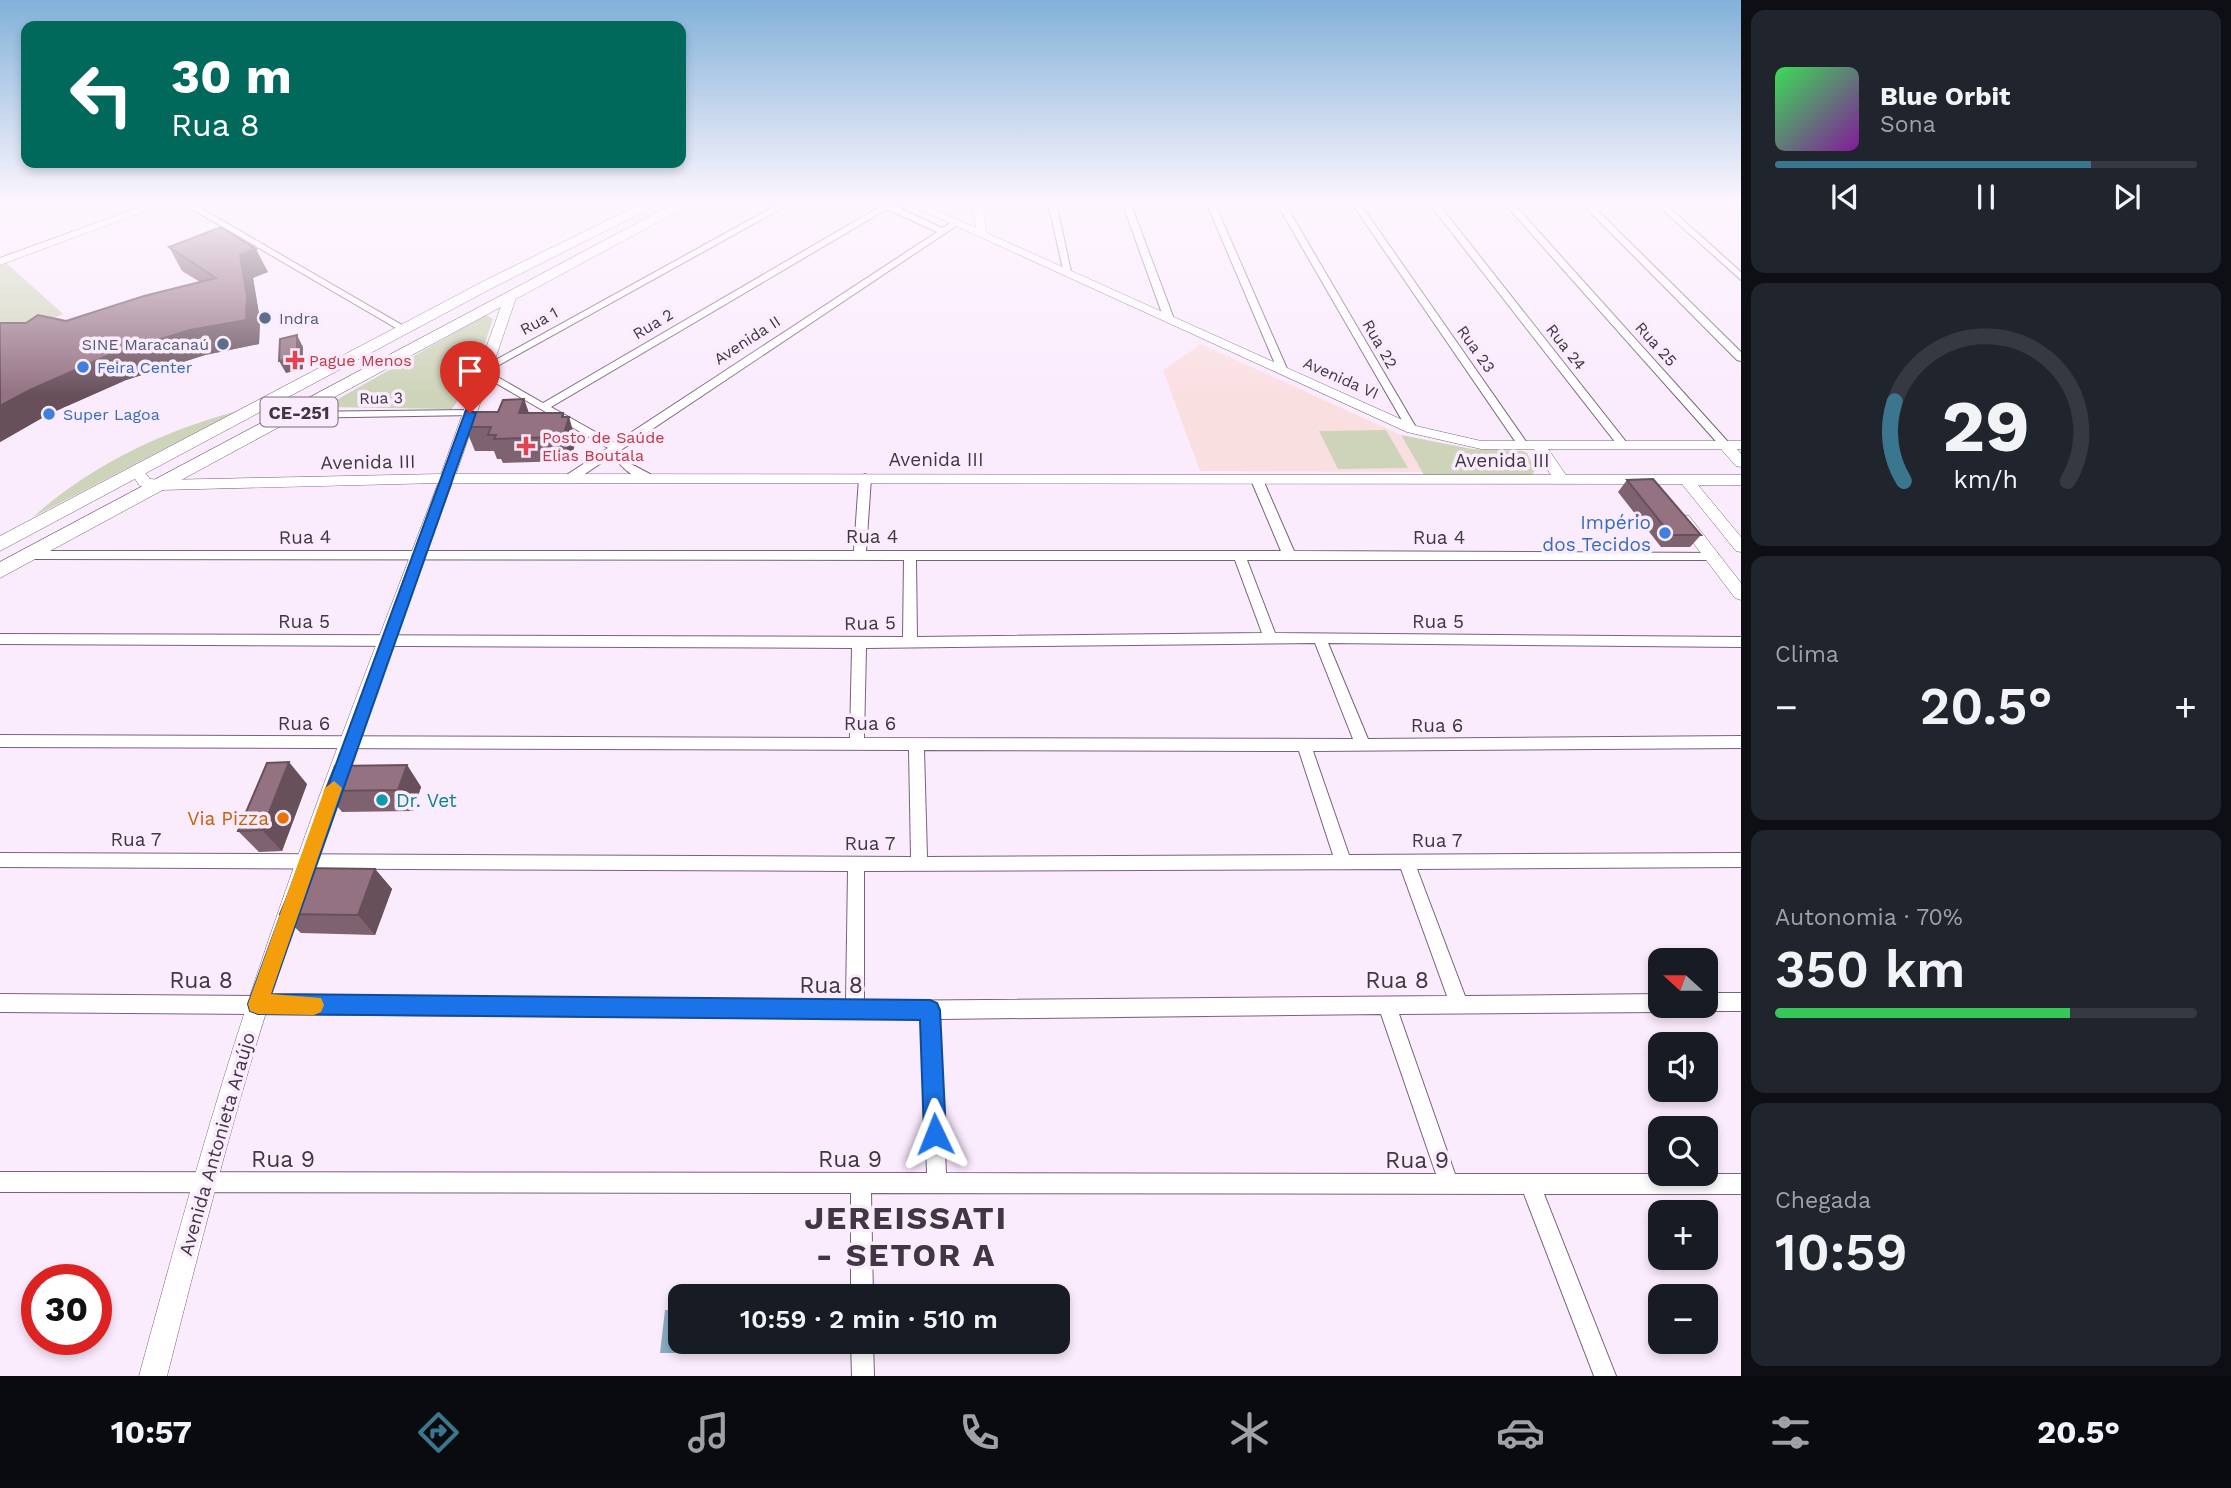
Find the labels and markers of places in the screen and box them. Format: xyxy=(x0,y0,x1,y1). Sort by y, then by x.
place label: Indra xyxy=(279,309,319,328)
marker: Indra xyxy=(257,310,273,326)
place label: SINE Maracanaú xyxy=(82,335,209,354)
marker: SINE Maracanaú xyxy=(215,336,231,352)
pin xyxy=(440,341,500,413)
place label: Pague Menos xyxy=(309,351,412,370)
marker: Pague Menos xyxy=(287,352,303,368)
place label: Feira Center xyxy=(97,358,193,377)
marker: Feira Center xyxy=(75,359,91,375)
place label: Super Lagoa xyxy=(63,405,160,424)
marker: Super Lagoa xyxy=(41,406,57,422)
place label: Posto de Saúde Elias Boutala xyxy=(542,428,664,465)
marker: Posto de Saúde Elias Boutala xyxy=(516,436,536,456)
place label: Império dos Tecidos xyxy=(1542,511,1651,556)
marker: Império dos Tecidos xyxy=(1657,525,1673,541)
place label: Dr. Vet xyxy=(396,789,457,812)
marker: Dr. Vet xyxy=(374,792,390,808)
place label: Via Pizza xyxy=(187,807,269,830)
marker: Via Pizza xyxy=(275,810,291,826)

